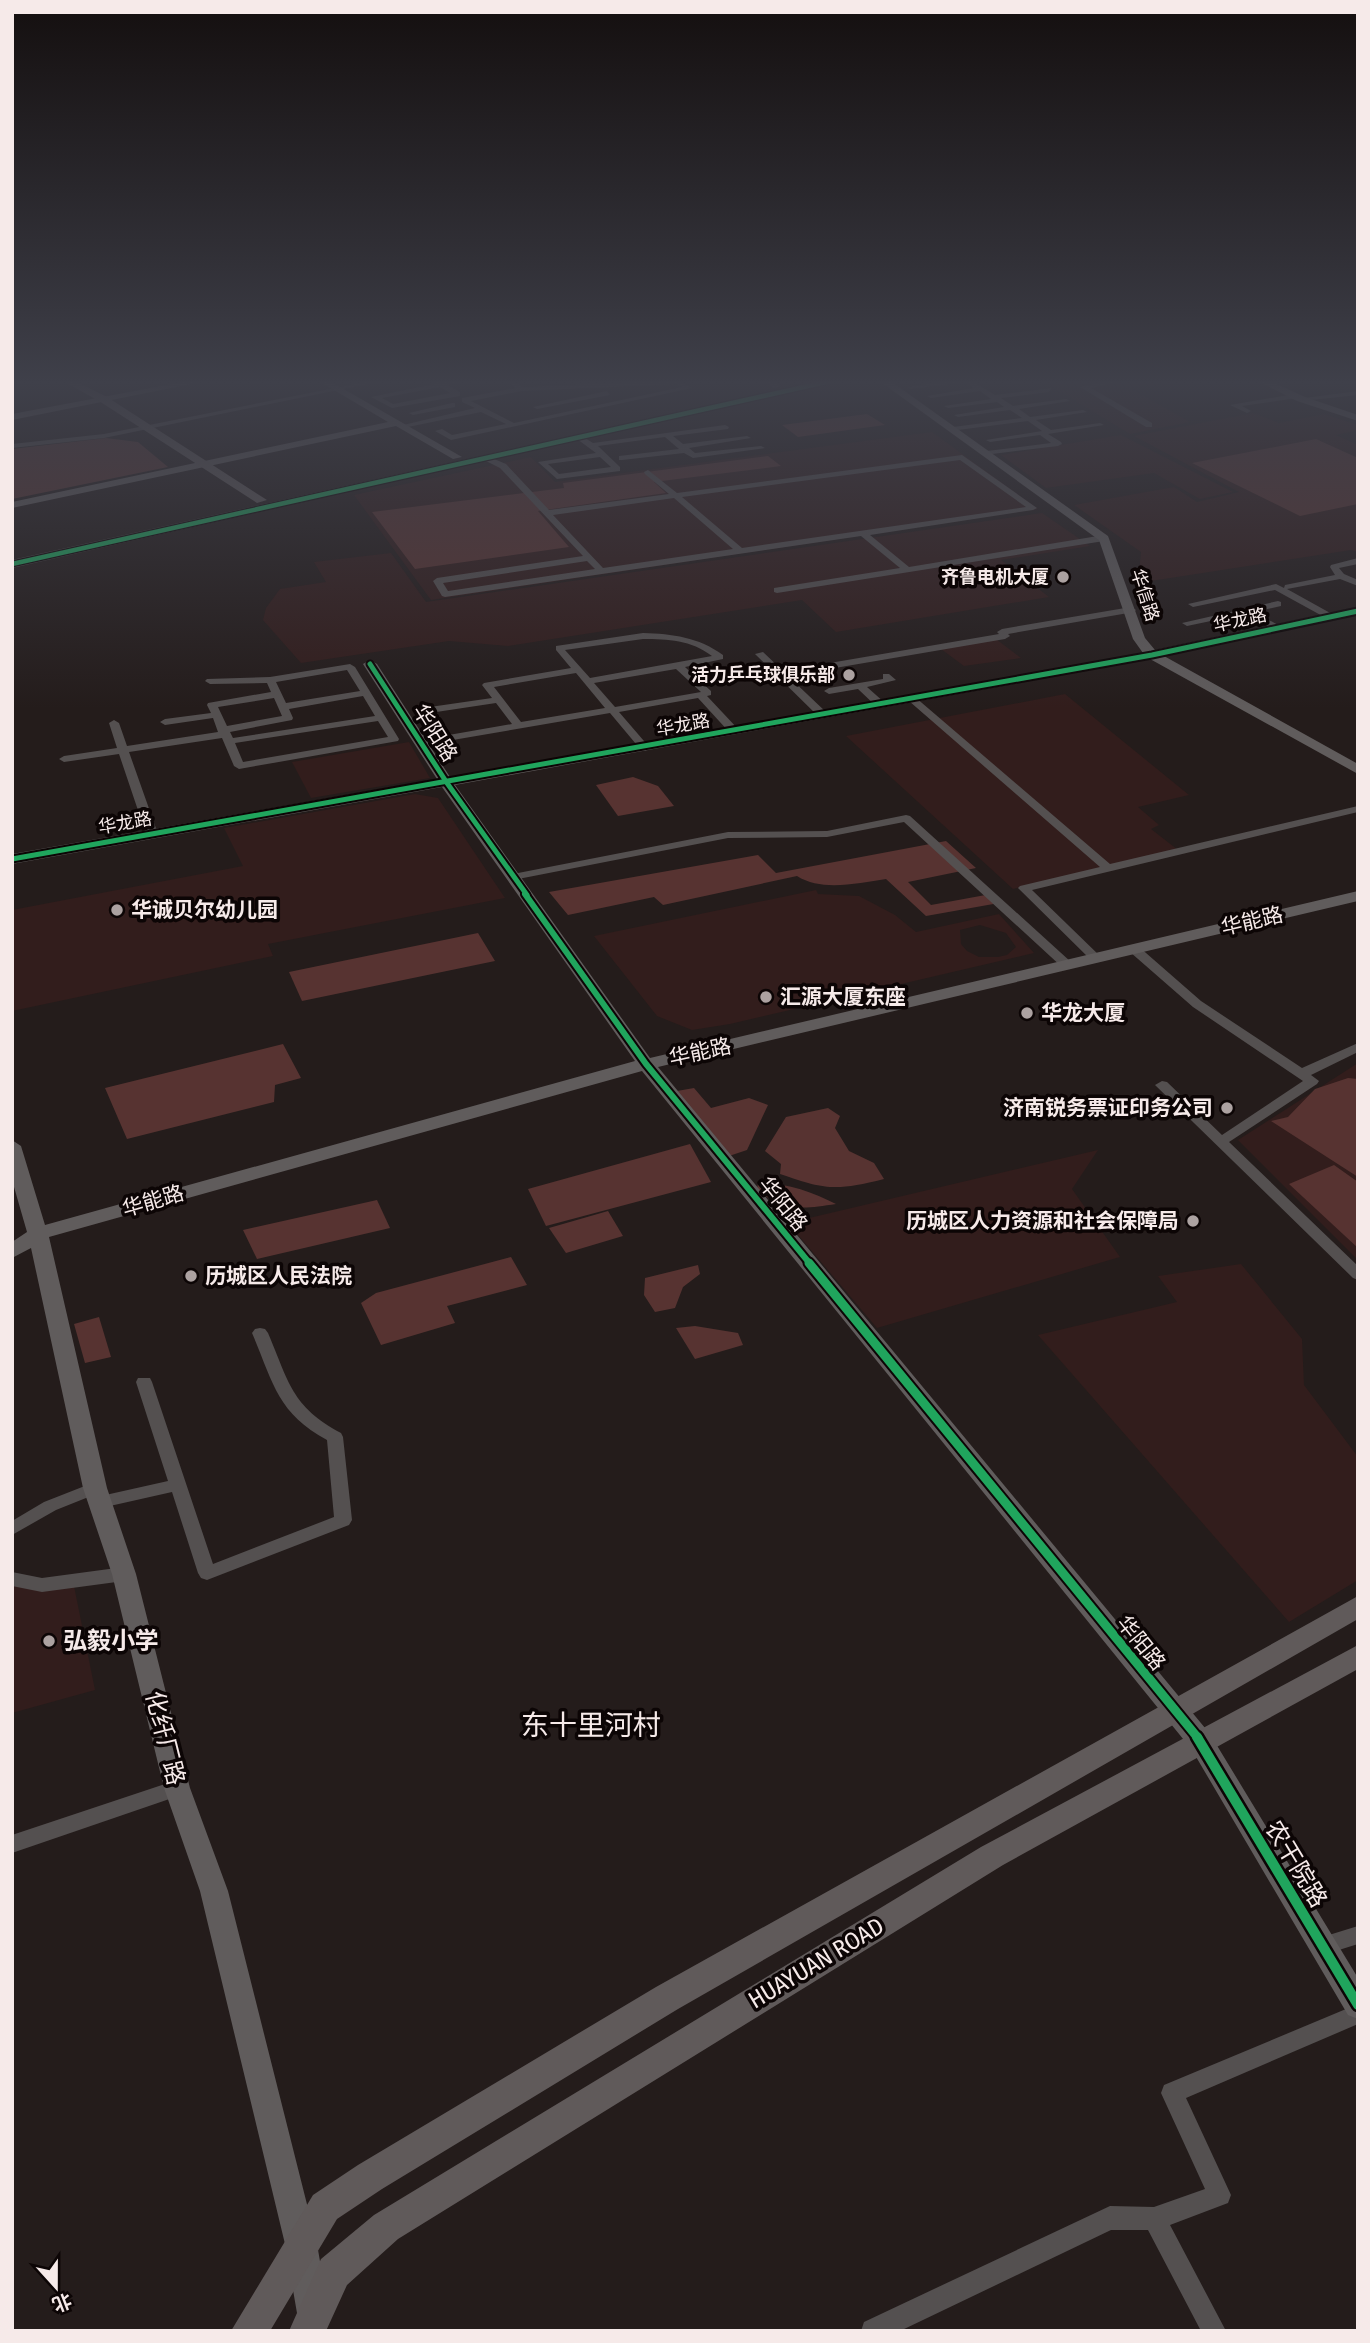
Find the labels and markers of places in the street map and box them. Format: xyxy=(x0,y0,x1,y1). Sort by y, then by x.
place label: 齐鲁电机大厦 xyxy=(941,566,1049,588)
marker: 齐鲁电机大厦 xyxy=(1055,569,1071,585)
place label: 活力乒乓球俱乐部 xyxy=(691,664,835,686)
marker: 活力乒乓球俱乐部 xyxy=(841,667,857,683)
place label: 华诚贝尔幼儿园 xyxy=(131,897,278,923)
marker: 华诚贝尔幼儿园 xyxy=(109,902,125,918)
place label: 汇源大厦东座 xyxy=(780,984,906,1010)
marker: 汇源大厦东座 xyxy=(758,989,774,1005)
place label: 华龙大厦 xyxy=(1041,1000,1125,1026)
marker: 华龙大厦 xyxy=(1019,1005,1035,1021)
place label: 济南锐务票证印务公司 xyxy=(1003,1095,1213,1121)
marker: 济南锐务票证印务公司 xyxy=(1219,1100,1235,1116)
place label: 历城区人力资源和社会保障局 xyxy=(906,1208,1179,1234)
marker: 历城区人力资源和社会保障局 xyxy=(1185,1213,1201,1229)
place label: 历城区人民法院 xyxy=(205,1263,352,1289)
marker: 历城区人民法院 xyxy=(183,1268,199,1284)
place label: 弘毅小学 xyxy=(63,1627,159,1655)
marker: 弘毅小学 xyxy=(41,1633,57,1649)

